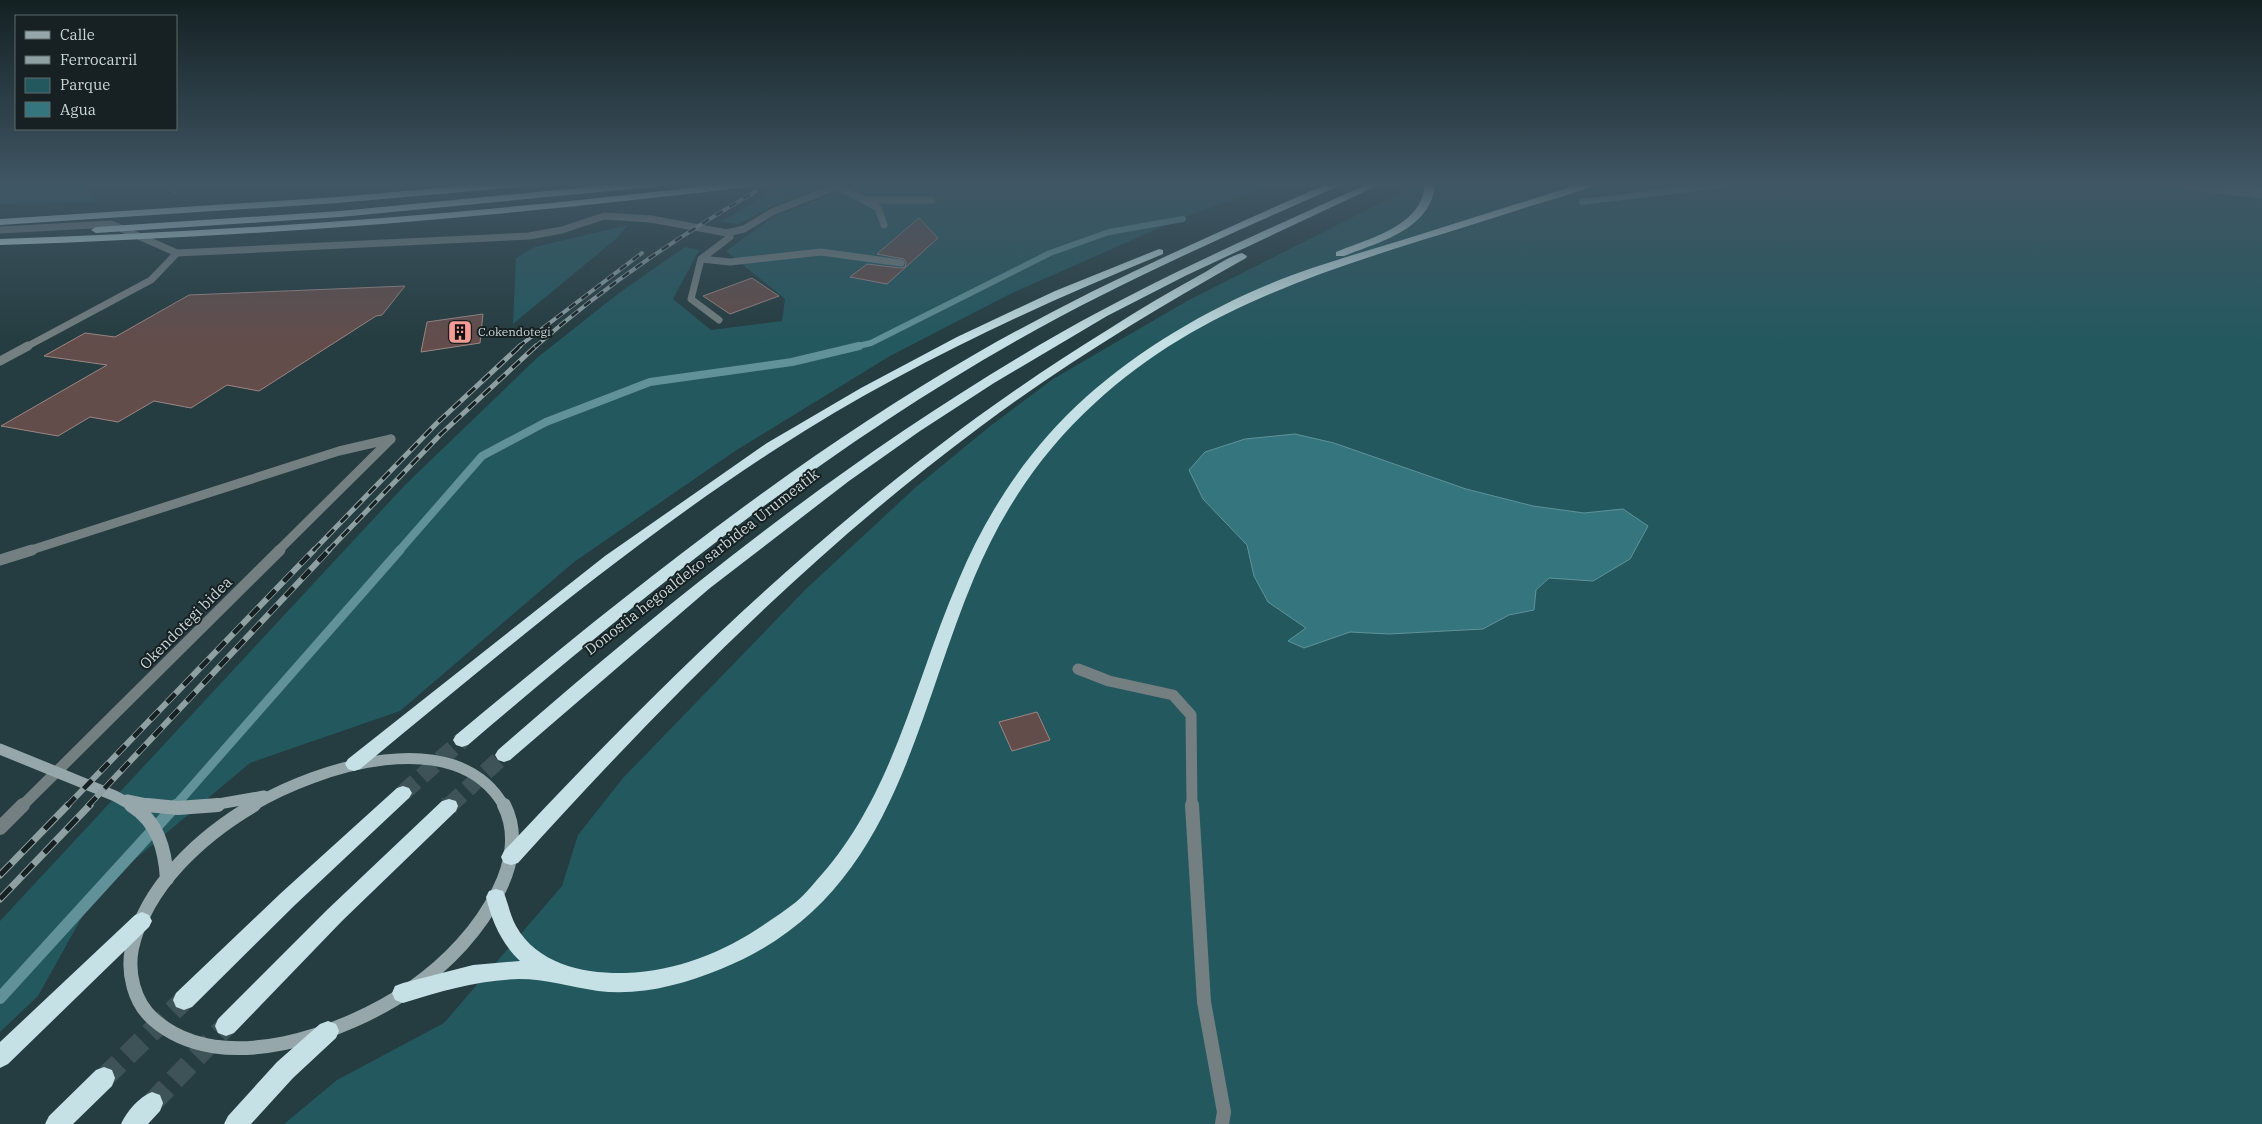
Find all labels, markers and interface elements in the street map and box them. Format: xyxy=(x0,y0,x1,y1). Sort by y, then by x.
legend xyxy=(15,15,178,130)
text: Calle xyxy=(60,25,95,44)
text: Ferrocarril xyxy=(60,50,137,69)
text: Parque xyxy=(60,75,110,94)
text: Agua xyxy=(60,100,96,119)
building icon: C.okendotegi xyxy=(447,319,473,345)
place label: C.okendotegi xyxy=(478,324,551,339)
street label: Donostia hegoaldeko sarbidea Urumeatik xyxy=(581,464,823,659)
street label: Okendotegi bidea xyxy=(135,572,236,673)

